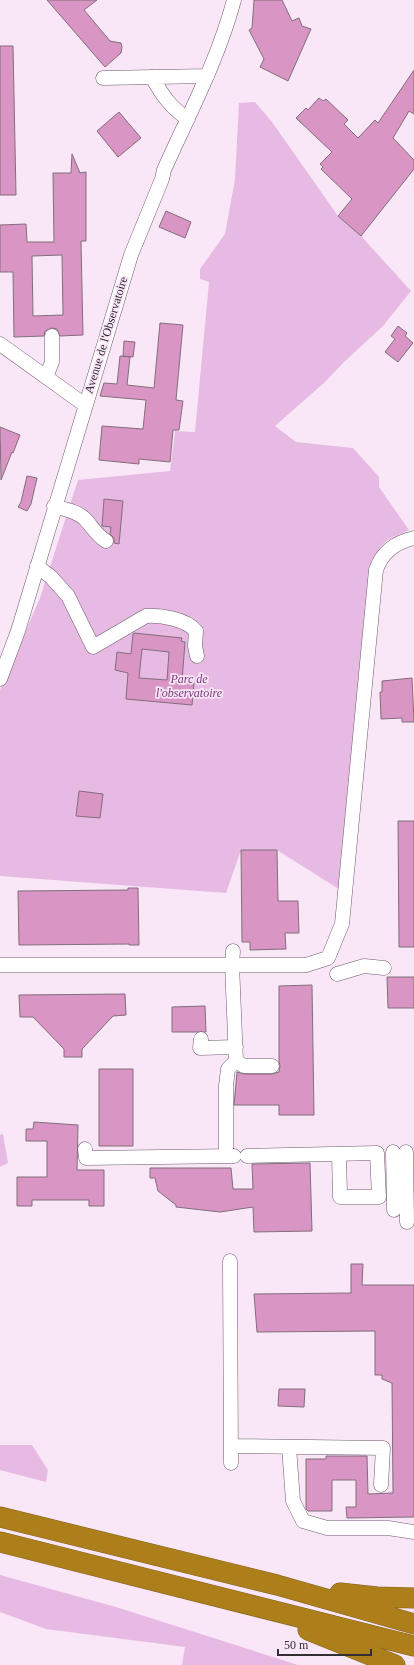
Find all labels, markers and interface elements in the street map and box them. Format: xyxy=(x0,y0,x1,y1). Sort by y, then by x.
street label: Avenue de l'Observatoire xyxy=(82,275,130,395)
park label: Parc de l'observatoire xyxy=(156,672,223,700)
scale bar xyxy=(278,1631,371,1657)
text: 50 m xyxy=(284,1638,309,1652)

